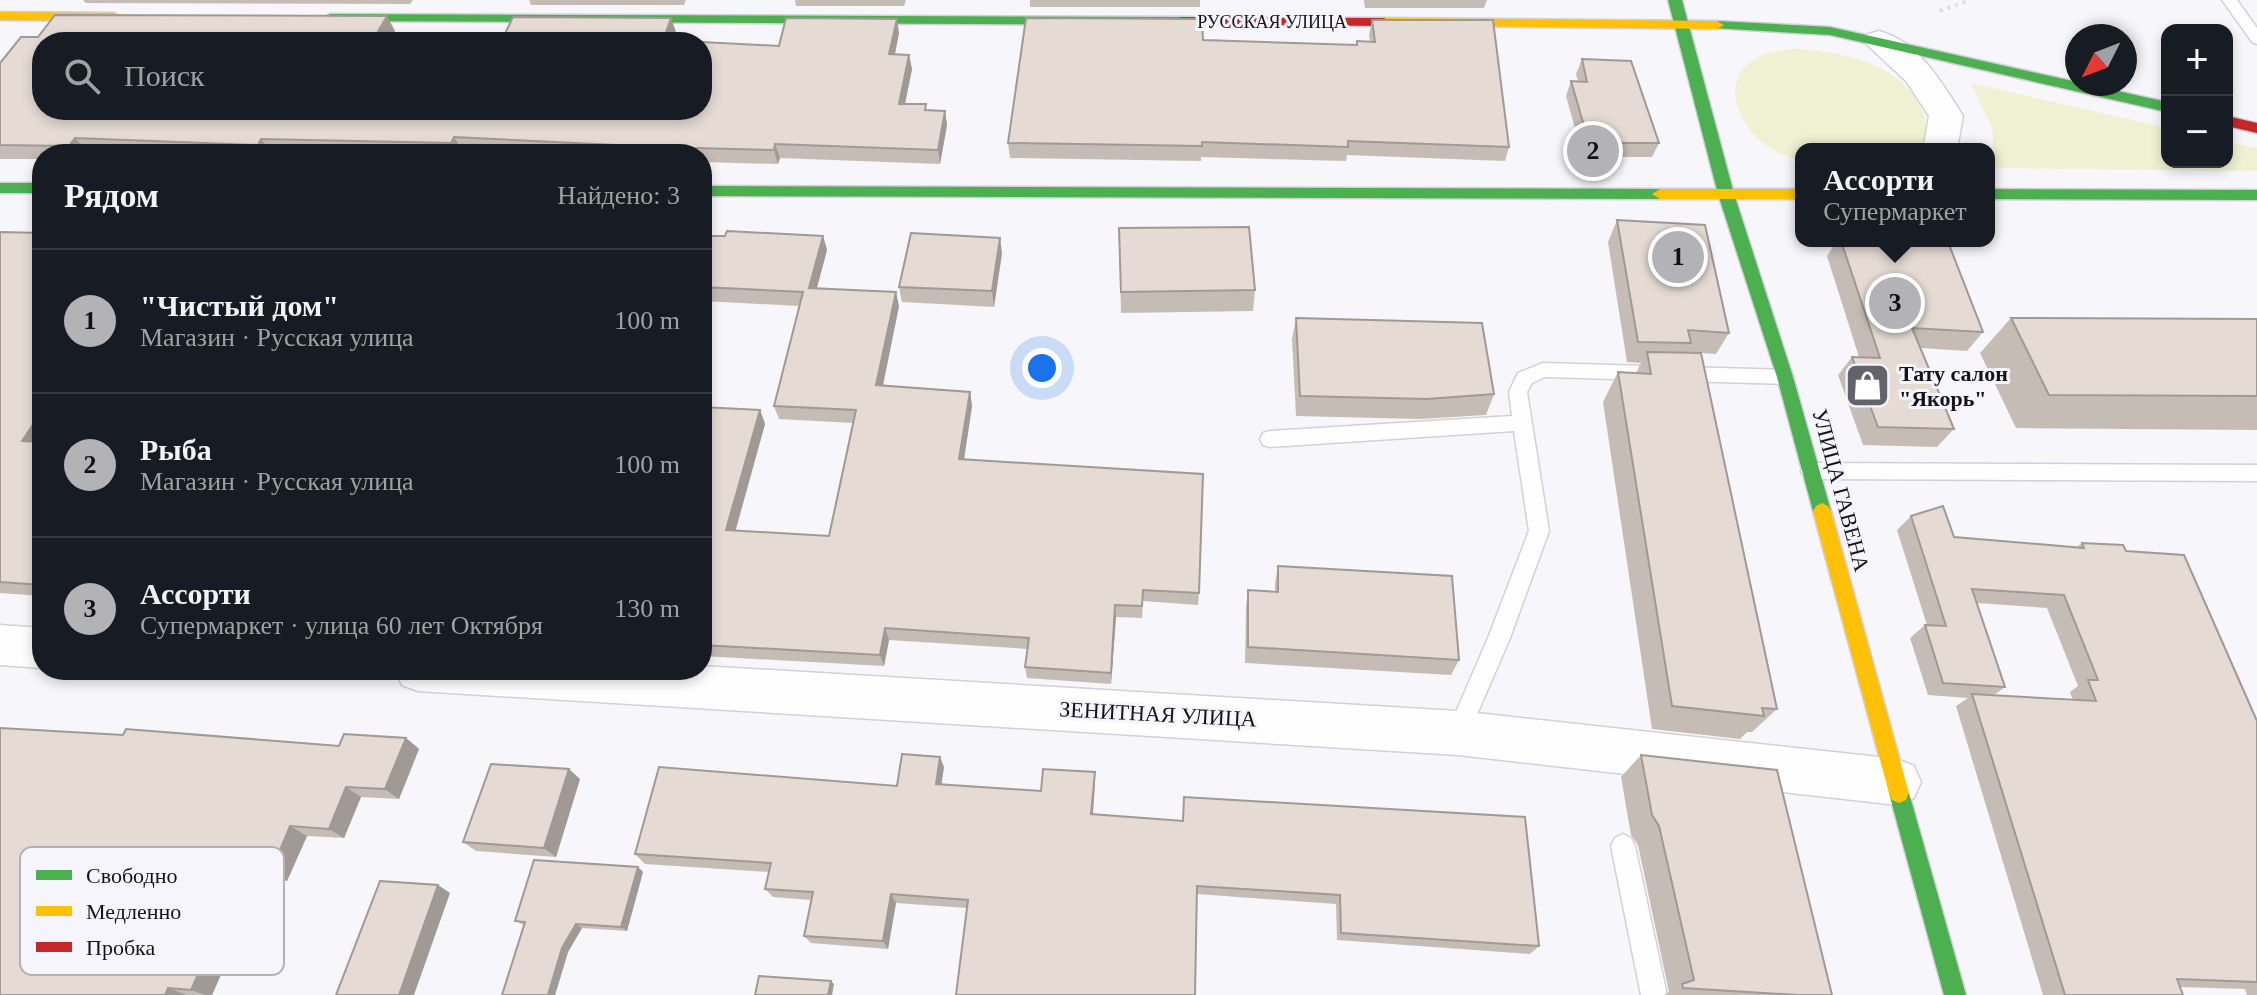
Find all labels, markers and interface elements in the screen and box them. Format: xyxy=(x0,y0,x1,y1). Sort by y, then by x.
street label: РУССКАЯ УЛИЦА xyxy=(1197,12,1347,32)
north arrow xyxy=(2065,24,2137,96)
map controls xyxy=(2161,24,2233,168)
button: + xyxy=(2161,24,2233,96)
search box xyxy=(32,32,712,120)
icon: search xyxy=(60,54,104,98)
text: Поиск xyxy=(124,59,205,92)
button: − xyxy=(2161,96,2233,168)
pin: 2 xyxy=(1567,121,1619,181)
popup xyxy=(1795,143,1995,247)
text: Ассорти xyxy=(1823,163,1934,196)
text: Рядом xyxy=(64,177,159,214)
text: Найдено: 3 xyxy=(557,181,680,210)
text: Супермаркет xyxy=(1823,197,1967,226)
pin: 1 xyxy=(1652,227,1704,287)
pin: 3 xyxy=(1869,273,1921,333)
text: "Чистый дом" xyxy=(140,289,339,322)
text: 1 xyxy=(84,306,97,335)
text: 100 m xyxy=(614,306,680,335)
text: Магазин · Русская улица xyxy=(140,323,414,352)
your location xyxy=(1022,348,1062,388)
place label: Тату салон "Якорь" xyxy=(1899,361,2008,411)
shop icon: Тату салон "Якорь" xyxy=(1844,362,1892,410)
street label: УЛИЦА ГАВЕНА xyxy=(1807,406,1875,574)
text: Рыба xyxy=(140,433,212,466)
text: 2 xyxy=(84,450,97,479)
text: 100 m xyxy=(614,450,680,479)
text: Магазин · Русская улица xyxy=(140,467,414,496)
text: Ассорти xyxy=(140,577,251,610)
text: 3 xyxy=(84,594,97,623)
text: 130 m xyxy=(614,594,680,623)
text: Супермаркет · улица 60 лет Октября xyxy=(140,611,543,640)
street label: ЗЕНИТНАЯ УЛИЦА xyxy=(1059,696,1257,732)
legend xyxy=(20,847,284,975)
text: Свободно xyxy=(86,863,177,888)
text: Медленно xyxy=(86,899,181,924)
text: Пробка xyxy=(86,935,155,960)

